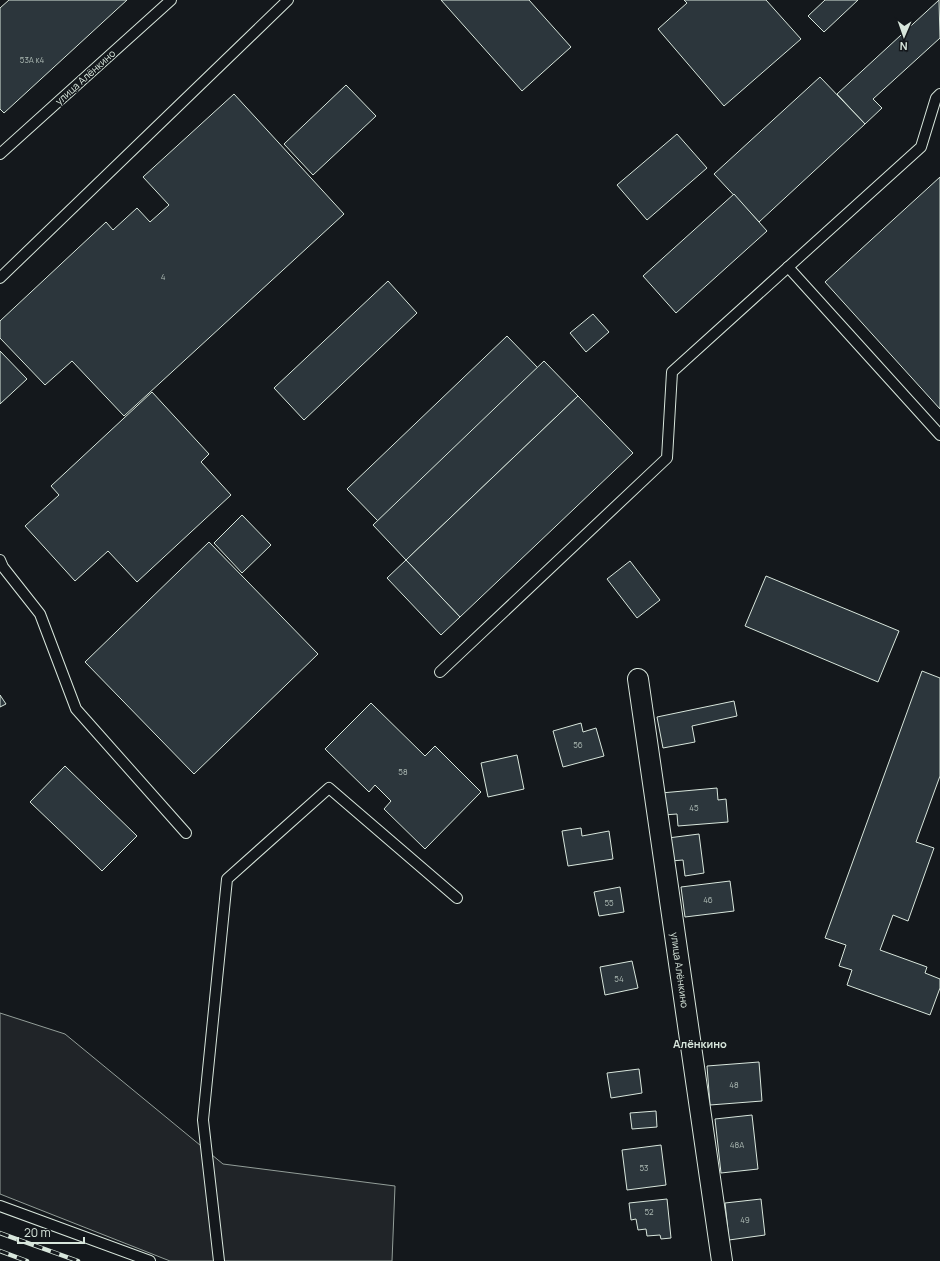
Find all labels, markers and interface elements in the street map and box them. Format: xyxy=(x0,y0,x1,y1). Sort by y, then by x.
north arrow xyxy=(884,16,924,56)
text: N xyxy=(899,39,908,54)
street label: улица Алёнкино xyxy=(52,46,118,108)
house number: 53А к4 xyxy=(20,54,44,65)
house number: 4 xyxy=(161,271,166,282)
house number: 56 xyxy=(573,739,583,750)
house number: 58 xyxy=(398,766,408,777)
house number: 45 xyxy=(689,802,699,813)
house number: 46 xyxy=(703,894,713,905)
house number: 55 xyxy=(604,897,614,908)
street label: улица Алёнкино xyxy=(668,931,692,1009)
house number: 54 xyxy=(614,973,624,984)
district label: Алёнкино xyxy=(673,1036,727,1051)
house number: 48 xyxy=(729,1079,739,1090)
house number: 48А xyxy=(730,1139,744,1150)
house number: 53 xyxy=(639,1162,649,1173)
house number: 52 xyxy=(645,1206,654,1217)
house number: 49 xyxy=(740,1214,750,1225)
scale bar xyxy=(18,1219,84,1245)
text: 20 m xyxy=(24,1224,51,1241)

